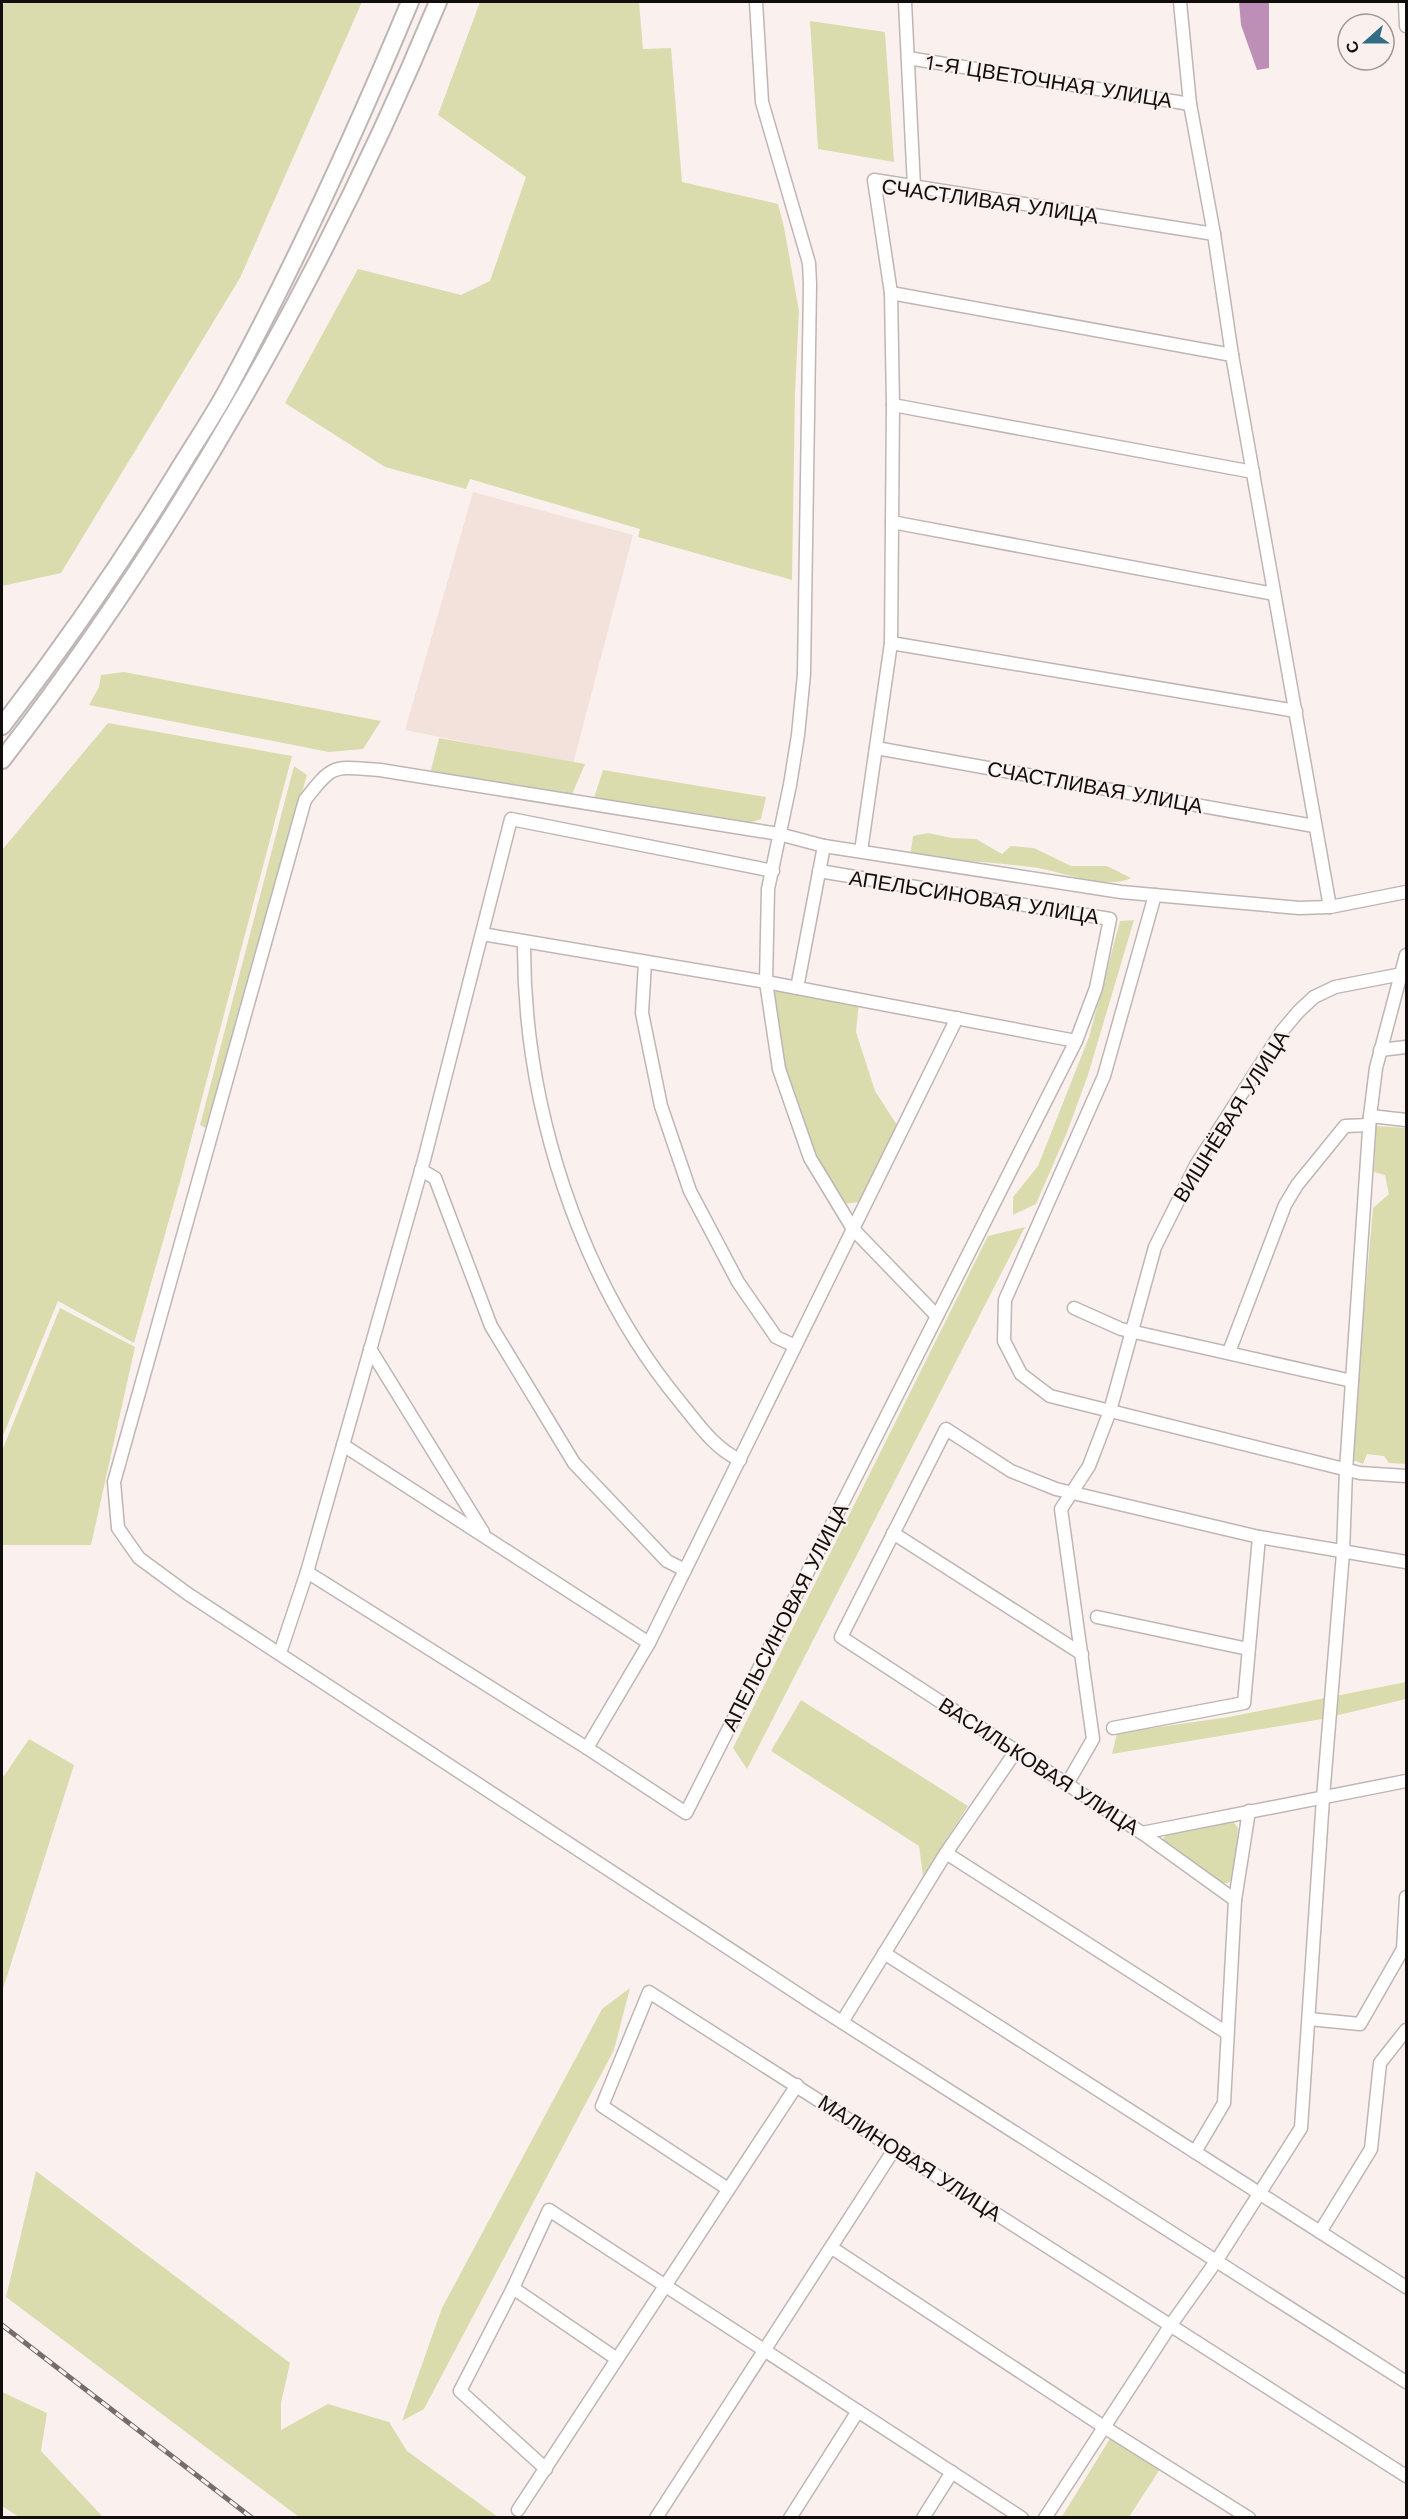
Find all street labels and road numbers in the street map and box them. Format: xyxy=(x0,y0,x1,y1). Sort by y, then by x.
street label: 1-Я ЦВЕТОЧНАЯ УЛИЦА xyxy=(924,49,1174,113)
street label: СЧАСТЛИВАЯ УЛИЦА xyxy=(880,173,1100,229)
street label: СЧАСТЛИВАЯ УЛИЦА xyxy=(985,756,1205,818)
street label: АПЕЛЬСИНОВАЯ УЛИЦА xyxy=(847,865,1101,929)
street label: ВИШНЁВАЯ УЛИЦА xyxy=(1168,1025,1294,1207)
street label: АПЕЛЬСИНОВАЯ УЛИЦА xyxy=(717,1499,853,1735)
street label: ВАСИЛЬКОВАЯ УЛИЦА xyxy=(934,1692,1144,1840)
street label: МАЛИНОВАЯ УЛИЦА xyxy=(814,2089,1006,2227)

